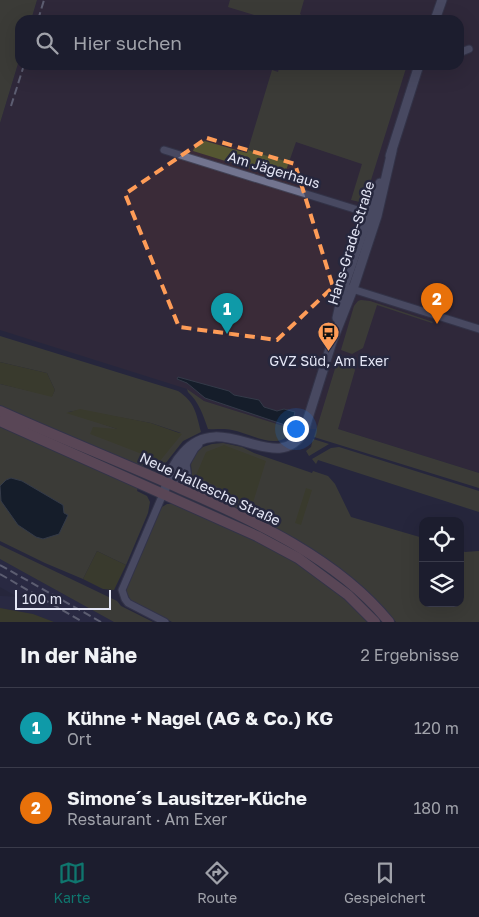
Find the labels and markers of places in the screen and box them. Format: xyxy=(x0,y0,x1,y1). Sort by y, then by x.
pin: 2 xyxy=(421,283,453,324)
pin: 1 xyxy=(211,293,243,334)
bus stop icon: GVZ Süd, Am Exer xyxy=(317,321,341,352)
place label: GVZ Süd, Am Exer xyxy=(269,352,389,369)

